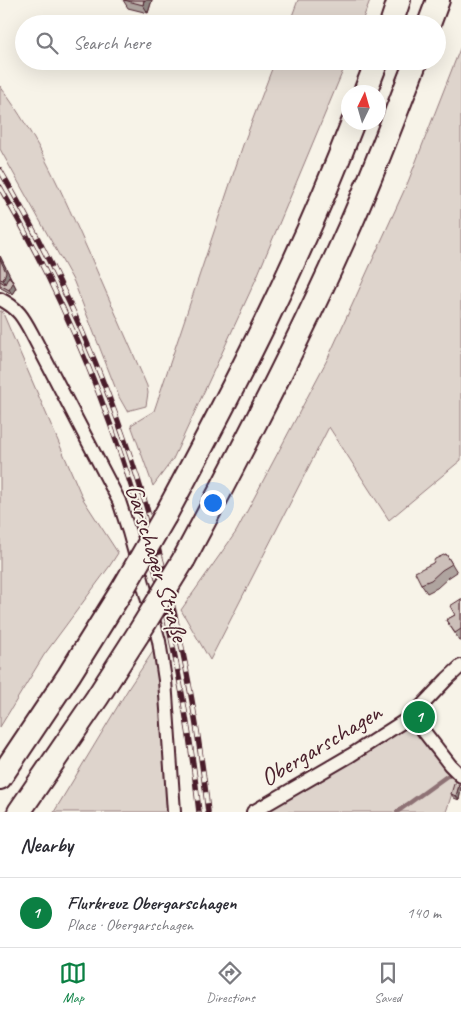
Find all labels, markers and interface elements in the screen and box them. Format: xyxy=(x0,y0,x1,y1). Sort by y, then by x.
search box xyxy=(15,15,446,70)
icon: search xyxy=(33,29,61,57)
text: Search here xyxy=(73,31,150,55)
north arrow xyxy=(341,85,386,130)
street label: Garschager Straße xyxy=(118,481,197,647)
your location xyxy=(200,490,226,516)
street label: Obergarschagen xyxy=(254,695,389,794)
pin: 1 xyxy=(403,698,435,736)
text: Nearby xyxy=(20,832,73,858)
text: Flurkreuz Obergarschagen xyxy=(67,891,236,915)
text: 1 xyxy=(32,903,40,923)
text: 140 m xyxy=(407,903,441,923)
text: Place · Obergarschagen xyxy=(67,915,193,935)
tab: Map xyxy=(59,959,87,1006)
tab: Directions xyxy=(206,959,255,1006)
tab: Saved xyxy=(374,959,402,1006)

